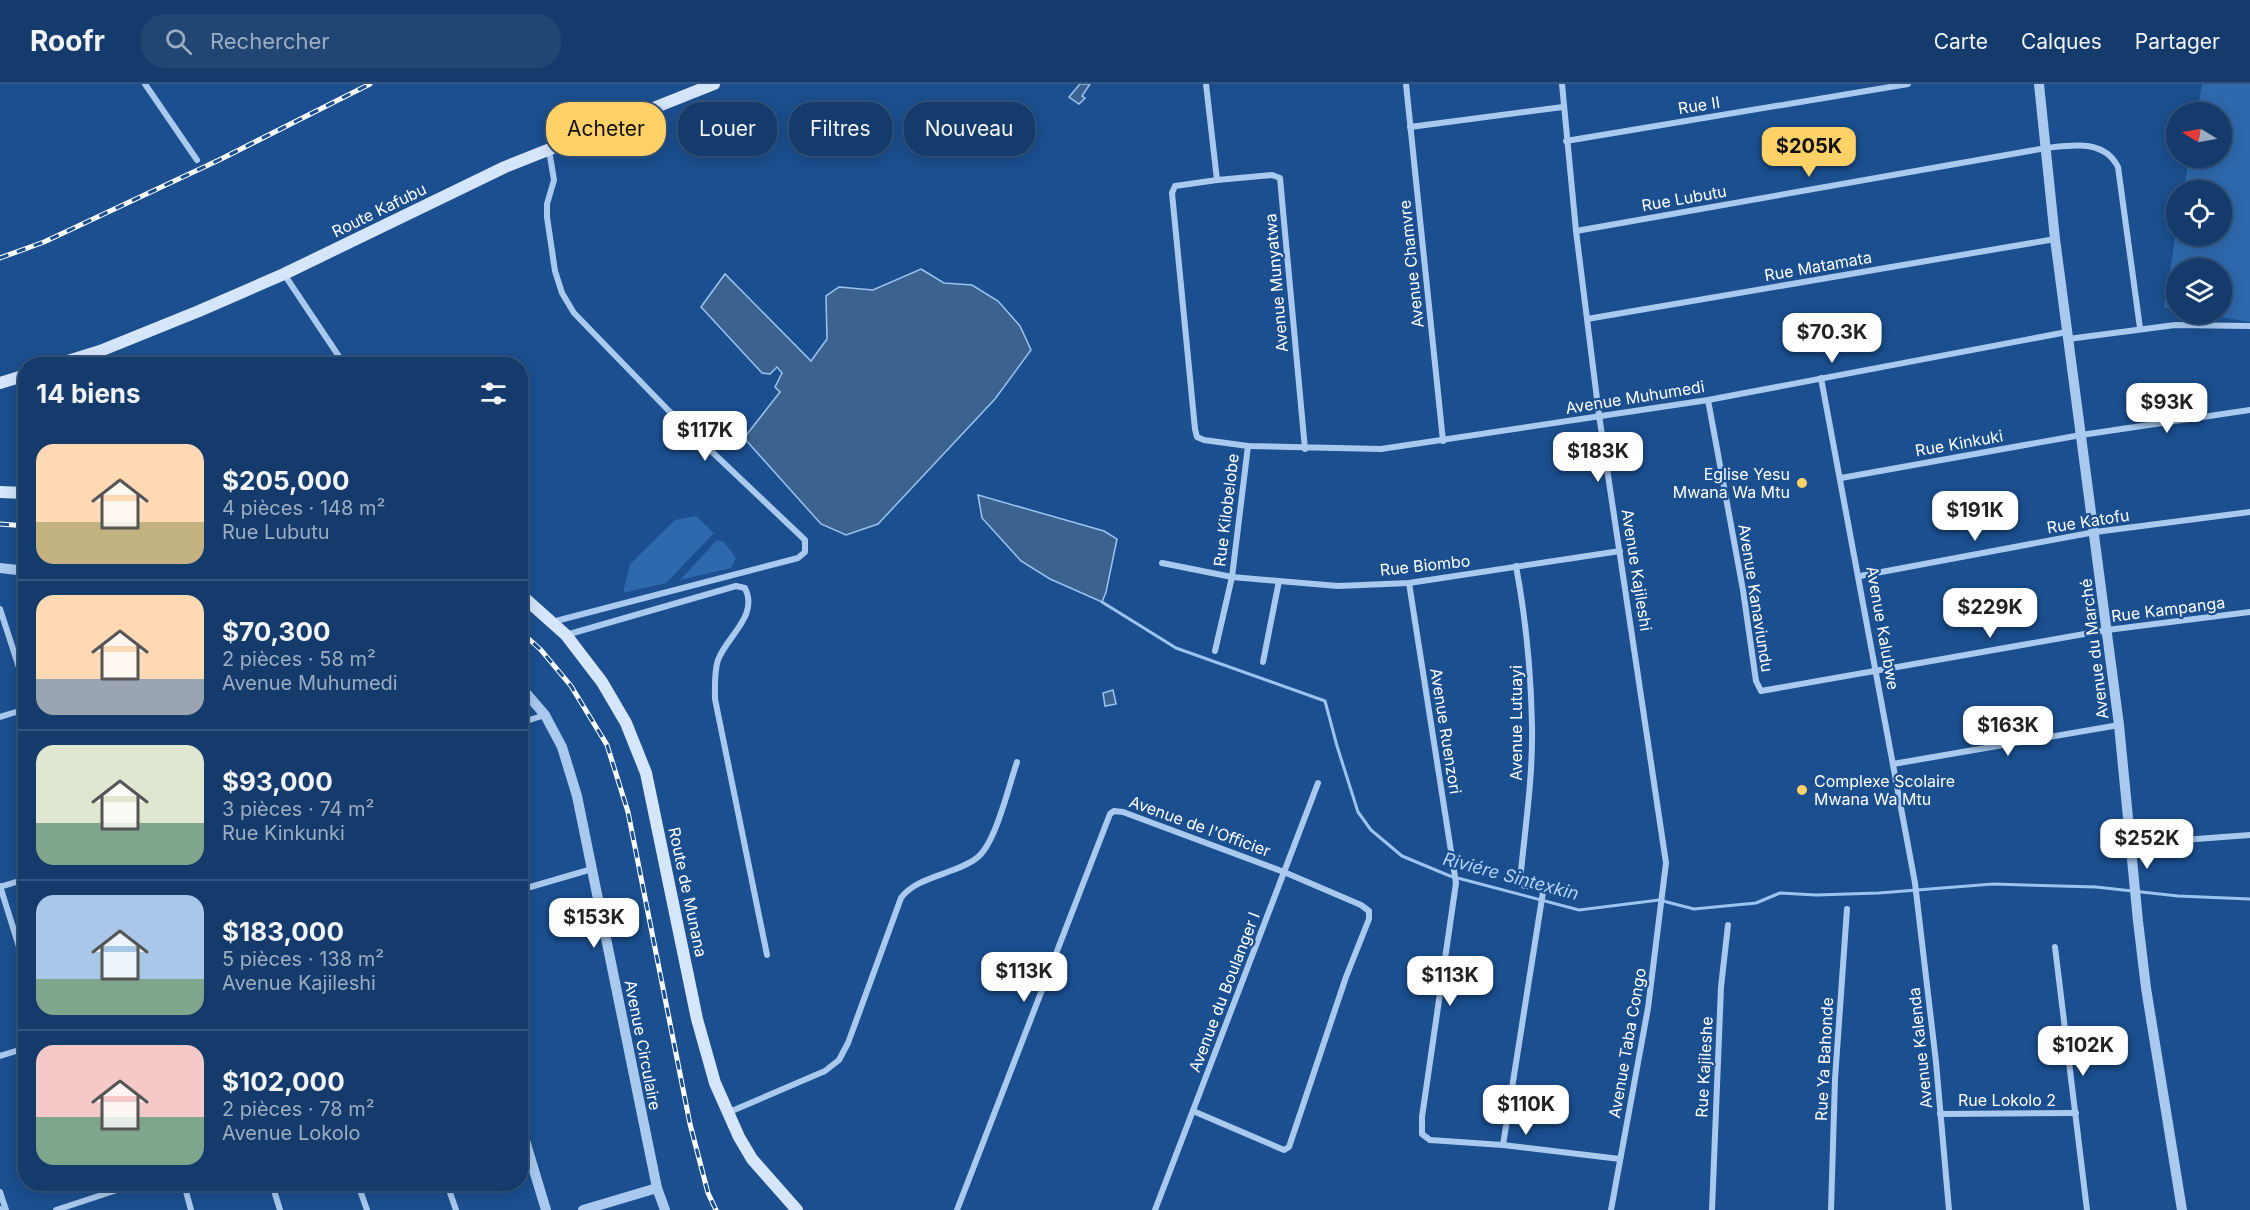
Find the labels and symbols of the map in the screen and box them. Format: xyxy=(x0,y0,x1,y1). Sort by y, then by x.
street label: Rue II xyxy=(1677,92,1721,118)
north arrow xyxy=(2166,102,2232,168)
pin: $205K xyxy=(1767,127,1851,178)
street label: Route Kafubu xyxy=(329,179,429,241)
street label: Rue Lubutu xyxy=(1640,181,1728,215)
street label: Avenue Chamvre xyxy=(1394,199,1428,329)
street label: Avenue Munyatwa xyxy=(1260,213,1292,353)
street label: Rue Matamata xyxy=(1763,247,1873,285)
pin: $70.3K xyxy=(1783,313,1881,364)
street label: Avenue Muhumedi xyxy=(1564,376,1706,418)
pin: $93K xyxy=(2131,383,2203,434)
pin: $117K xyxy=(663,411,747,462)
street label: Rue Kinkuki xyxy=(1914,425,2004,461)
pin: $183K xyxy=(1556,432,1640,483)
street label: Rue Kilobelobe xyxy=(1209,452,1243,568)
place label: Eglise Yesu Mwana Wa Mtu xyxy=(1673,464,1790,502)
marker: Eglise Yesu Mwana Wa Mtu xyxy=(1795,476,1809,490)
pin: $191K xyxy=(1933,491,2017,542)
street label: Rue Katofu xyxy=(2045,505,2131,537)
street label: Avenue Kajileshi xyxy=(1617,508,1657,632)
street label: Avenue Kanaviundu xyxy=(1734,523,1778,673)
street label: Rue Biombo xyxy=(1379,550,1471,580)
street label: Avenue Kalubwe xyxy=(1862,565,1904,691)
street label: Avenue du Marché xyxy=(2075,578,2113,720)
pin: $229K xyxy=(1948,588,2032,639)
street label: Rue Kampanga xyxy=(2110,592,2226,626)
street label: Avenue Lutuayi xyxy=(1506,665,1526,781)
street label: Avenue Ruenzori xyxy=(1426,666,1466,796)
pin: $163K xyxy=(1966,706,2050,757)
place label: Complexe Scolaire Mwana Wa Mtu xyxy=(1814,771,1955,809)
marker: Complexe Scolaire Mwana Wa Mtu xyxy=(1795,783,1809,797)
street label: Avenue de l'Officier xyxy=(1127,791,1273,861)
pin: $252K xyxy=(2105,819,2189,870)
street label: Route de Munana xyxy=(664,825,712,959)
water label: Riviére Sintexkin xyxy=(1441,848,1581,904)
pin: $153K xyxy=(552,898,636,949)
street label: Avenue du Boulanger I xyxy=(1184,909,1264,1075)
pin: $113K xyxy=(982,952,1066,1003)
pin: $113K xyxy=(1408,956,1492,1007)
street label: Avenue Taba Congo xyxy=(1604,966,1650,1120)
street label: Avenue Circulaire xyxy=(621,978,665,1112)
street label: Avenue Kalenda xyxy=(1904,986,1936,1110)
street label: Rue Ya Bahonde xyxy=(1811,997,1837,1121)
street label: Rue Kajileshe xyxy=(1691,1016,1717,1118)
pin: $102K xyxy=(2041,1026,2125,1077)
pin: $110K xyxy=(1484,1085,1568,1136)
street label: Rue Lokolo 2 xyxy=(1958,1090,2056,1110)

